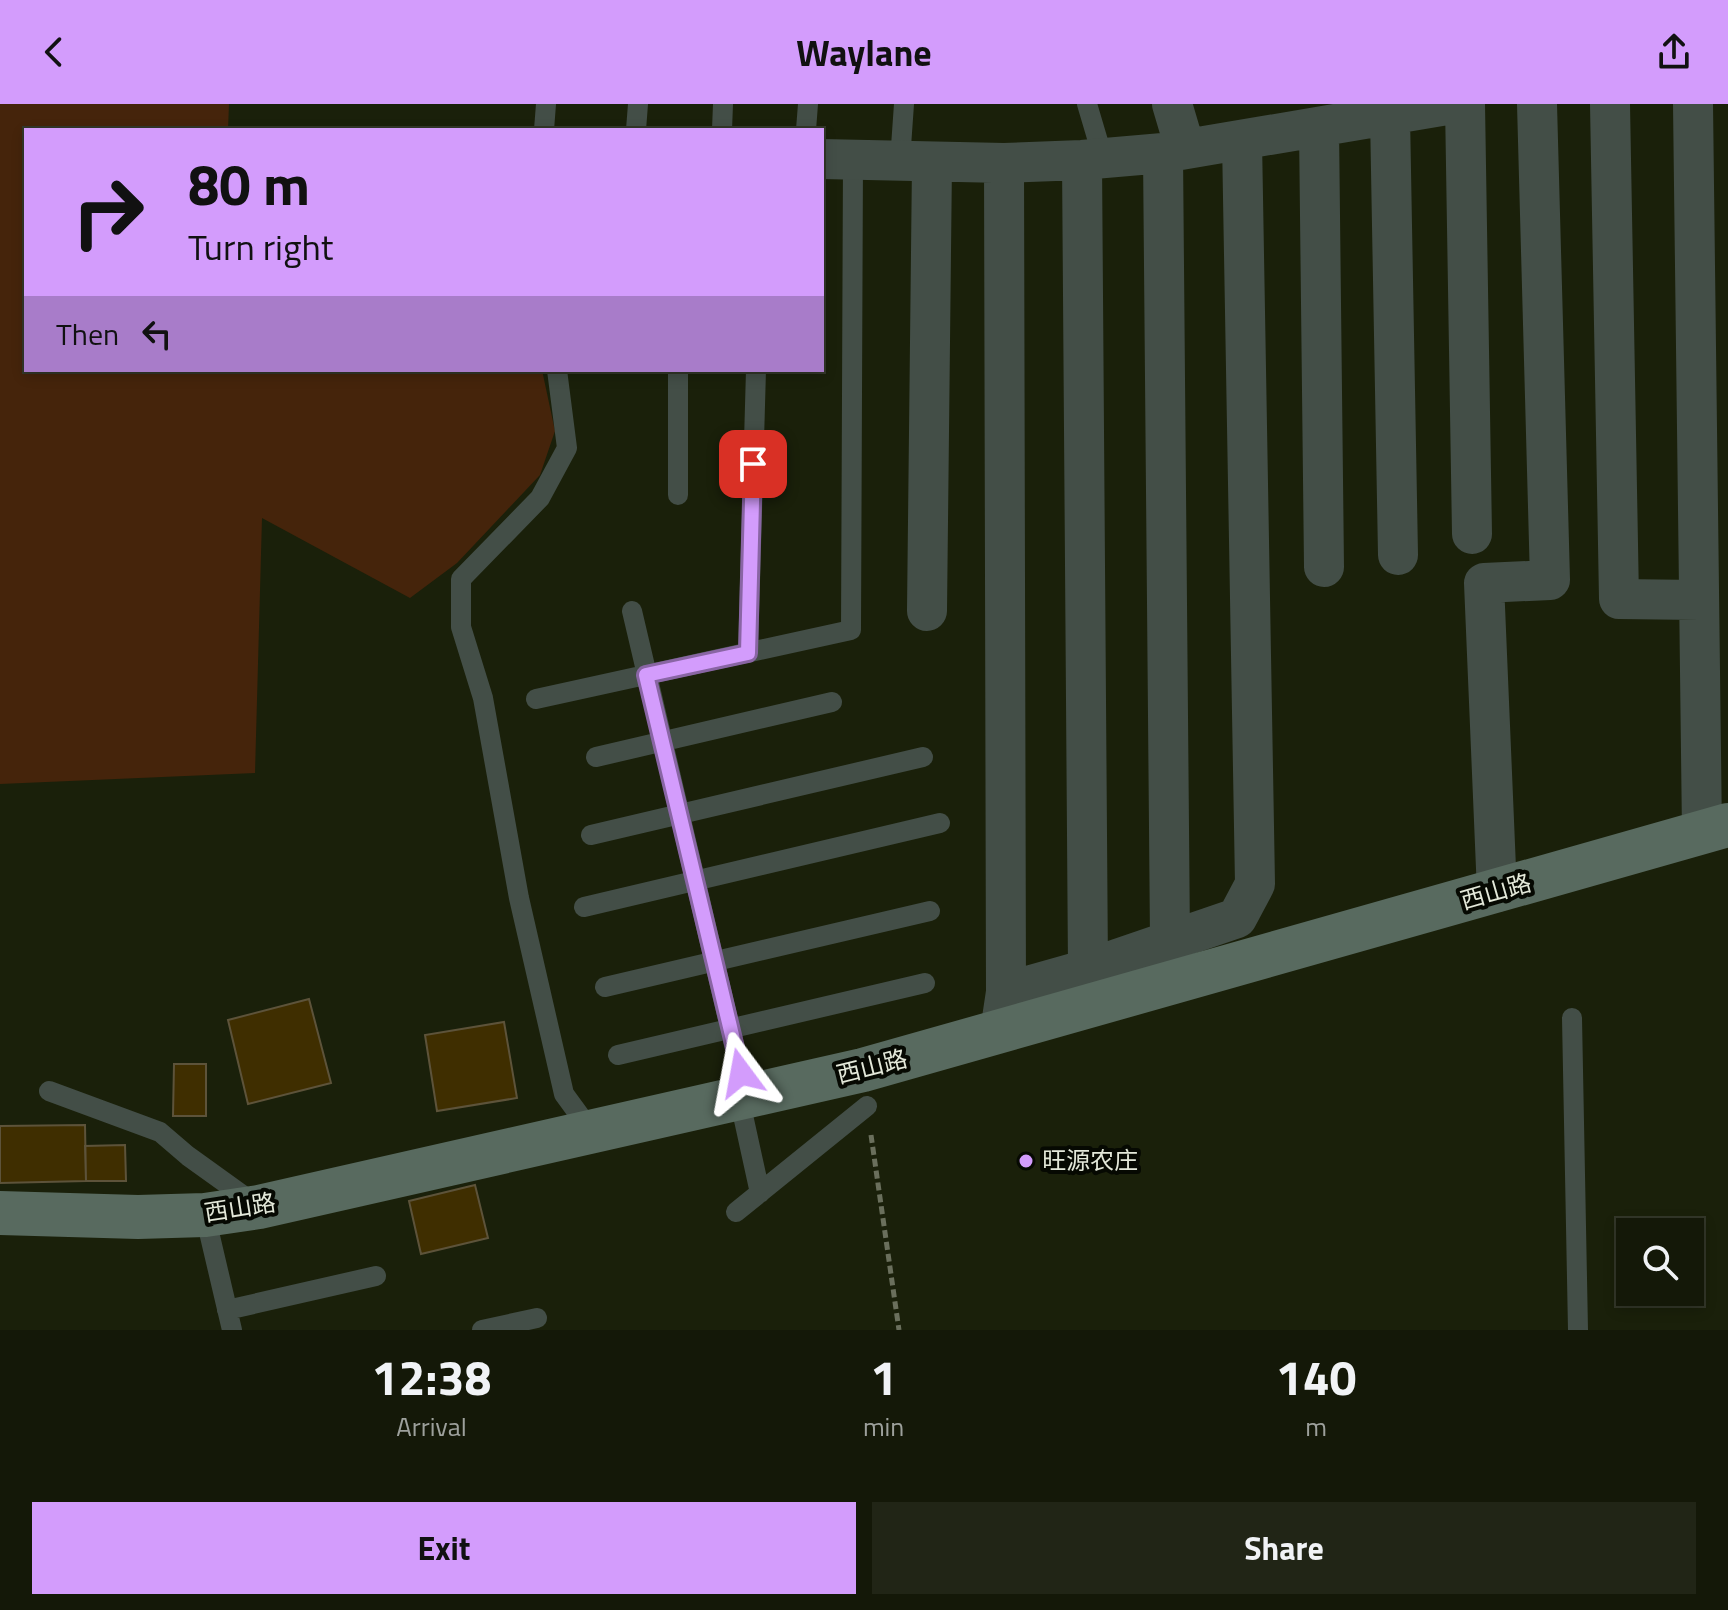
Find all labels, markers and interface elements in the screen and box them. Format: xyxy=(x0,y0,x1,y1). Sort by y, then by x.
text: Waylane xyxy=(796,25,932,80)
icon: back xyxy=(32,30,76,74)
icon: share xyxy=(1652,30,1696,74)
text: 80 m xyxy=(188,142,310,227)
icon: right xyxy=(56,160,160,264)
text: Turn right xyxy=(188,219,333,274)
text: Then xyxy=(56,311,119,357)
icon: left xyxy=(135,312,179,356)
pin xyxy=(719,430,787,498)
icon: arrive xyxy=(731,442,775,486)
street label: 西山路 xyxy=(1456,864,1535,918)
position arrow xyxy=(699,1031,783,1115)
street label: 西山路 xyxy=(832,1040,911,1092)
place label: 旺源农庄 xyxy=(1042,1142,1138,1178)
marker: 旺源农庄 xyxy=(1017,1152,1035,1170)
street label: 西山路 xyxy=(201,1184,278,1230)
map controls xyxy=(1616,1218,1704,1306)
button: search xyxy=(1616,1218,1704,1306)
text: 12:38 xyxy=(372,1341,491,1414)
text: 1 xyxy=(870,1341,897,1414)
text: 140 xyxy=(1276,1341,1356,1414)
text: Arrival xyxy=(396,1407,467,1446)
text: min xyxy=(863,1407,904,1446)
text: m xyxy=(1305,1407,1327,1446)
button: Exit xyxy=(32,1502,856,1594)
button: Share xyxy=(872,1502,1696,1594)

